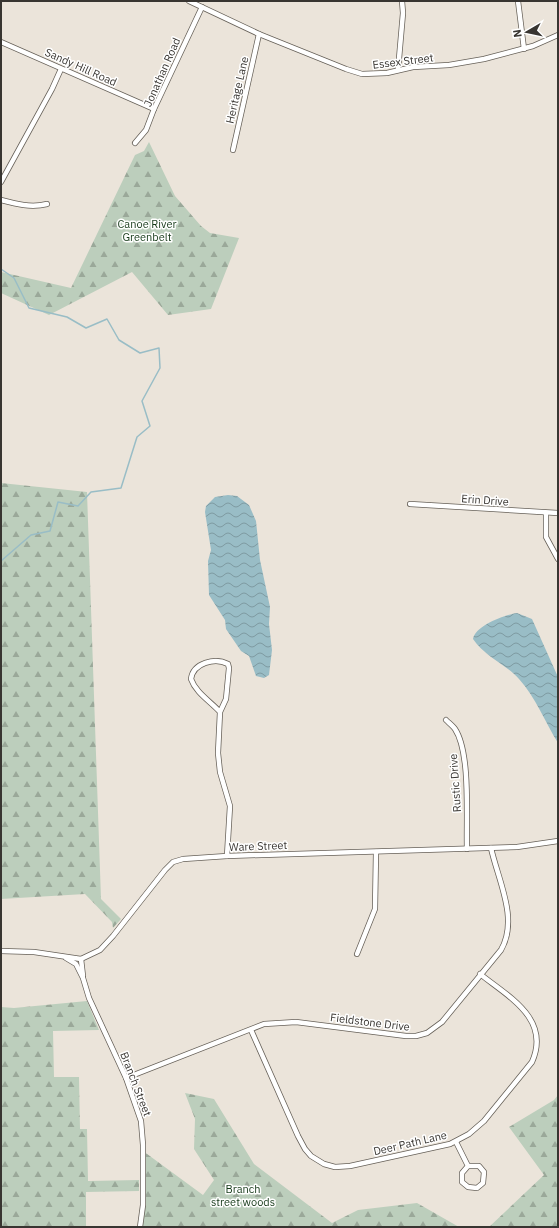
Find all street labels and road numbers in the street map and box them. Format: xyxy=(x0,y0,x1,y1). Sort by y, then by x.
street label: Jonathan Road xyxy=(141,35,183,109)
street label: Sandy Hill Road xyxy=(43,45,119,89)
street label: Essex Street xyxy=(372,50,434,72)
street label: Heritage Lane xyxy=(222,55,252,125)
street label: Erin Drive xyxy=(461,491,509,509)
street label: Rustic Drive xyxy=(446,753,464,813)
street label: Ware Street xyxy=(229,838,288,854)
street label: Fieldstone Drive xyxy=(329,1010,411,1034)
street label: Branch Street xyxy=(117,1050,155,1118)
street label: Deer Path Lane xyxy=(372,1128,448,1158)

